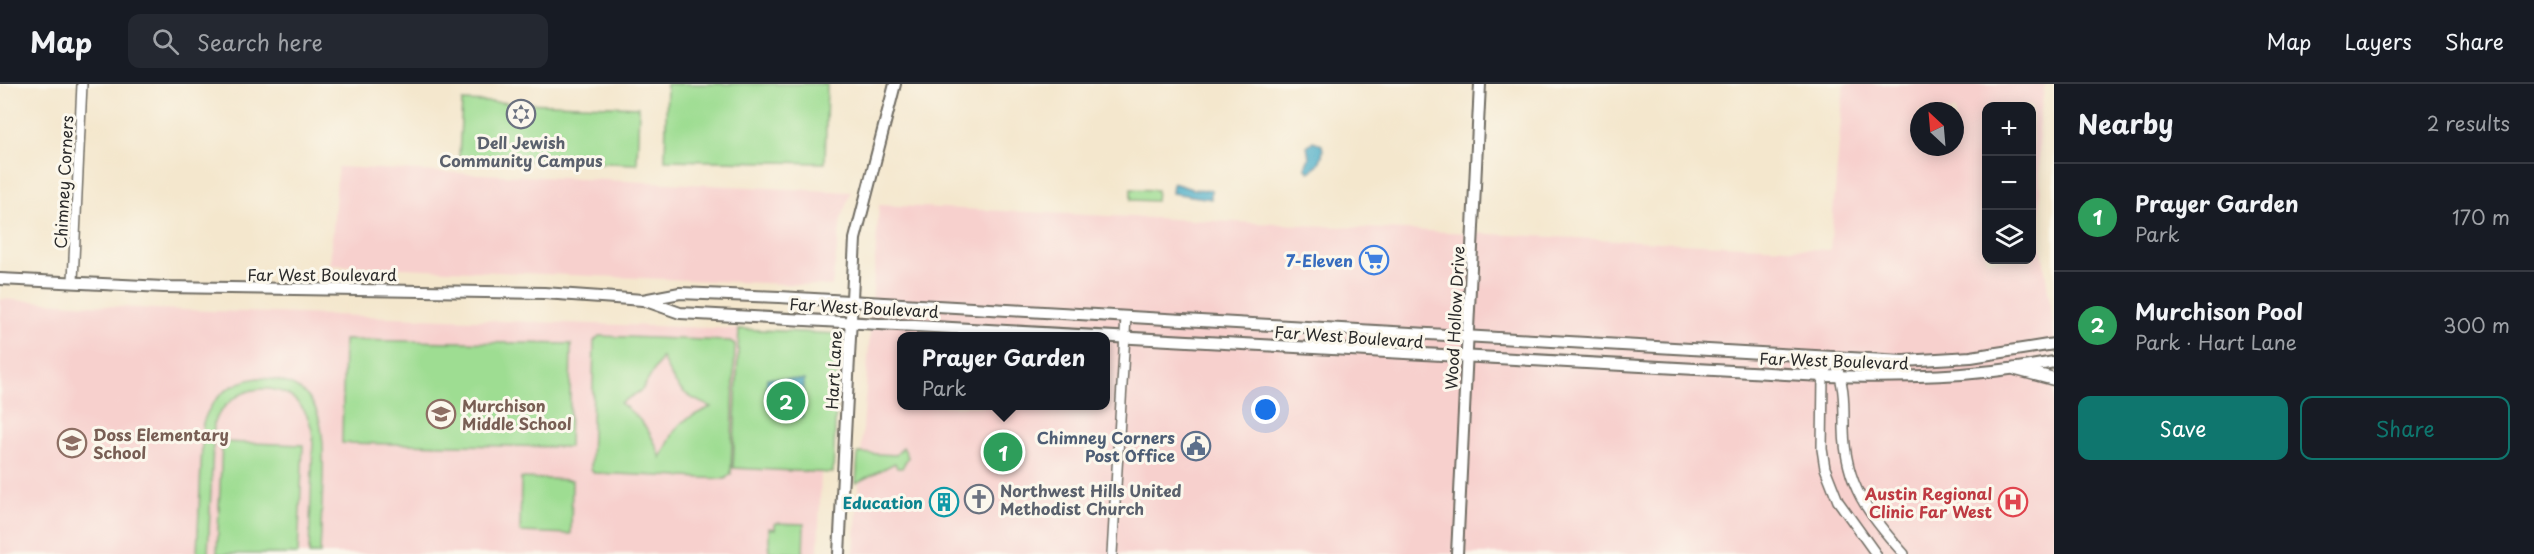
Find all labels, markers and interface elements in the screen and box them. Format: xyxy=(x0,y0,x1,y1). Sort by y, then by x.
search box xyxy=(128,14,548,68)
text: Map xyxy=(30,20,92,63)
icon: search xyxy=(149,25,182,58)
text: Search here xyxy=(197,25,323,58)
text: Map xyxy=(2267,25,2311,57)
text: Layers xyxy=(2344,25,2412,57)
text: Share xyxy=(2445,25,2504,57)
synagogue icon: Dell Jewish Community Campus xyxy=(505,98,537,130)
north arrow xyxy=(1910,102,1964,156)
map controls xyxy=(1982,102,2036,264)
button: + xyxy=(1982,102,2036,156)
text: Nearby xyxy=(2078,104,2173,143)
text: 2 results xyxy=(2427,108,2510,138)
street label: Chimney Corners xyxy=(48,115,78,249)
place label: Dell Jewish Community Campus xyxy=(439,130,603,172)
button: − xyxy=(1982,156,2036,210)
text: Prayer Garden xyxy=(2135,186,2299,219)
text: 1 xyxy=(2093,202,2102,232)
text: 170 m xyxy=(2452,202,2510,232)
button: layers xyxy=(1982,210,2036,264)
text: Park xyxy=(2135,219,2180,249)
supermarket icon: 7-Eleven xyxy=(1358,244,1390,276)
street label: Wood Hollow Drive xyxy=(1438,245,1470,391)
place label: 7-Eleven xyxy=(1286,248,1353,272)
street label: Far West Boulevard xyxy=(247,262,397,286)
street label: Far West Boulevard xyxy=(789,291,939,323)
text: Murchison Pool xyxy=(2135,294,2303,327)
text: 2 xyxy=(2090,310,2105,340)
text: 300 m xyxy=(2443,310,2510,340)
street label: Far West Boulevard xyxy=(1274,319,1425,353)
text: Park · Hart Lane xyxy=(2135,327,2297,357)
street label: Hart Lane xyxy=(819,330,847,410)
popup xyxy=(897,332,1110,410)
text: Prayer Garden xyxy=(922,340,1085,373)
street label: Far West Boulevard xyxy=(1759,345,1909,375)
text: Park xyxy=(922,373,966,403)
pin: 2 xyxy=(766,378,806,424)
place label: Murchison Middle School xyxy=(462,393,572,435)
your location xyxy=(1251,395,1280,424)
button: Save xyxy=(2078,396,2288,460)
button: Share xyxy=(2300,396,2510,460)
school or university icon: Murchison Middle School xyxy=(425,398,457,430)
place label: Doss Elementary School xyxy=(93,422,229,464)
place label: Chimney Corners Post Office xyxy=(1037,425,1175,467)
school or university icon: Doss Elementary School xyxy=(56,427,88,459)
pin: 1 xyxy=(984,430,1022,475)
public building icon: Chimney Corners Post Office xyxy=(1180,430,1212,462)
place label: Northwest Hills United Methodist Church xyxy=(1000,478,1181,520)
place label: Austin Regional Clinic Far West xyxy=(1864,481,1992,523)
church icon: Northwest Hills United Methodist Church xyxy=(963,483,995,515)
building icon: Education xyxy=(928,486,960,518)
hospital icon: Austin Regional Clinic Far West xyxy=(1997,486,2029,518)
place label: Education xyxy=(843,490,923,514)

